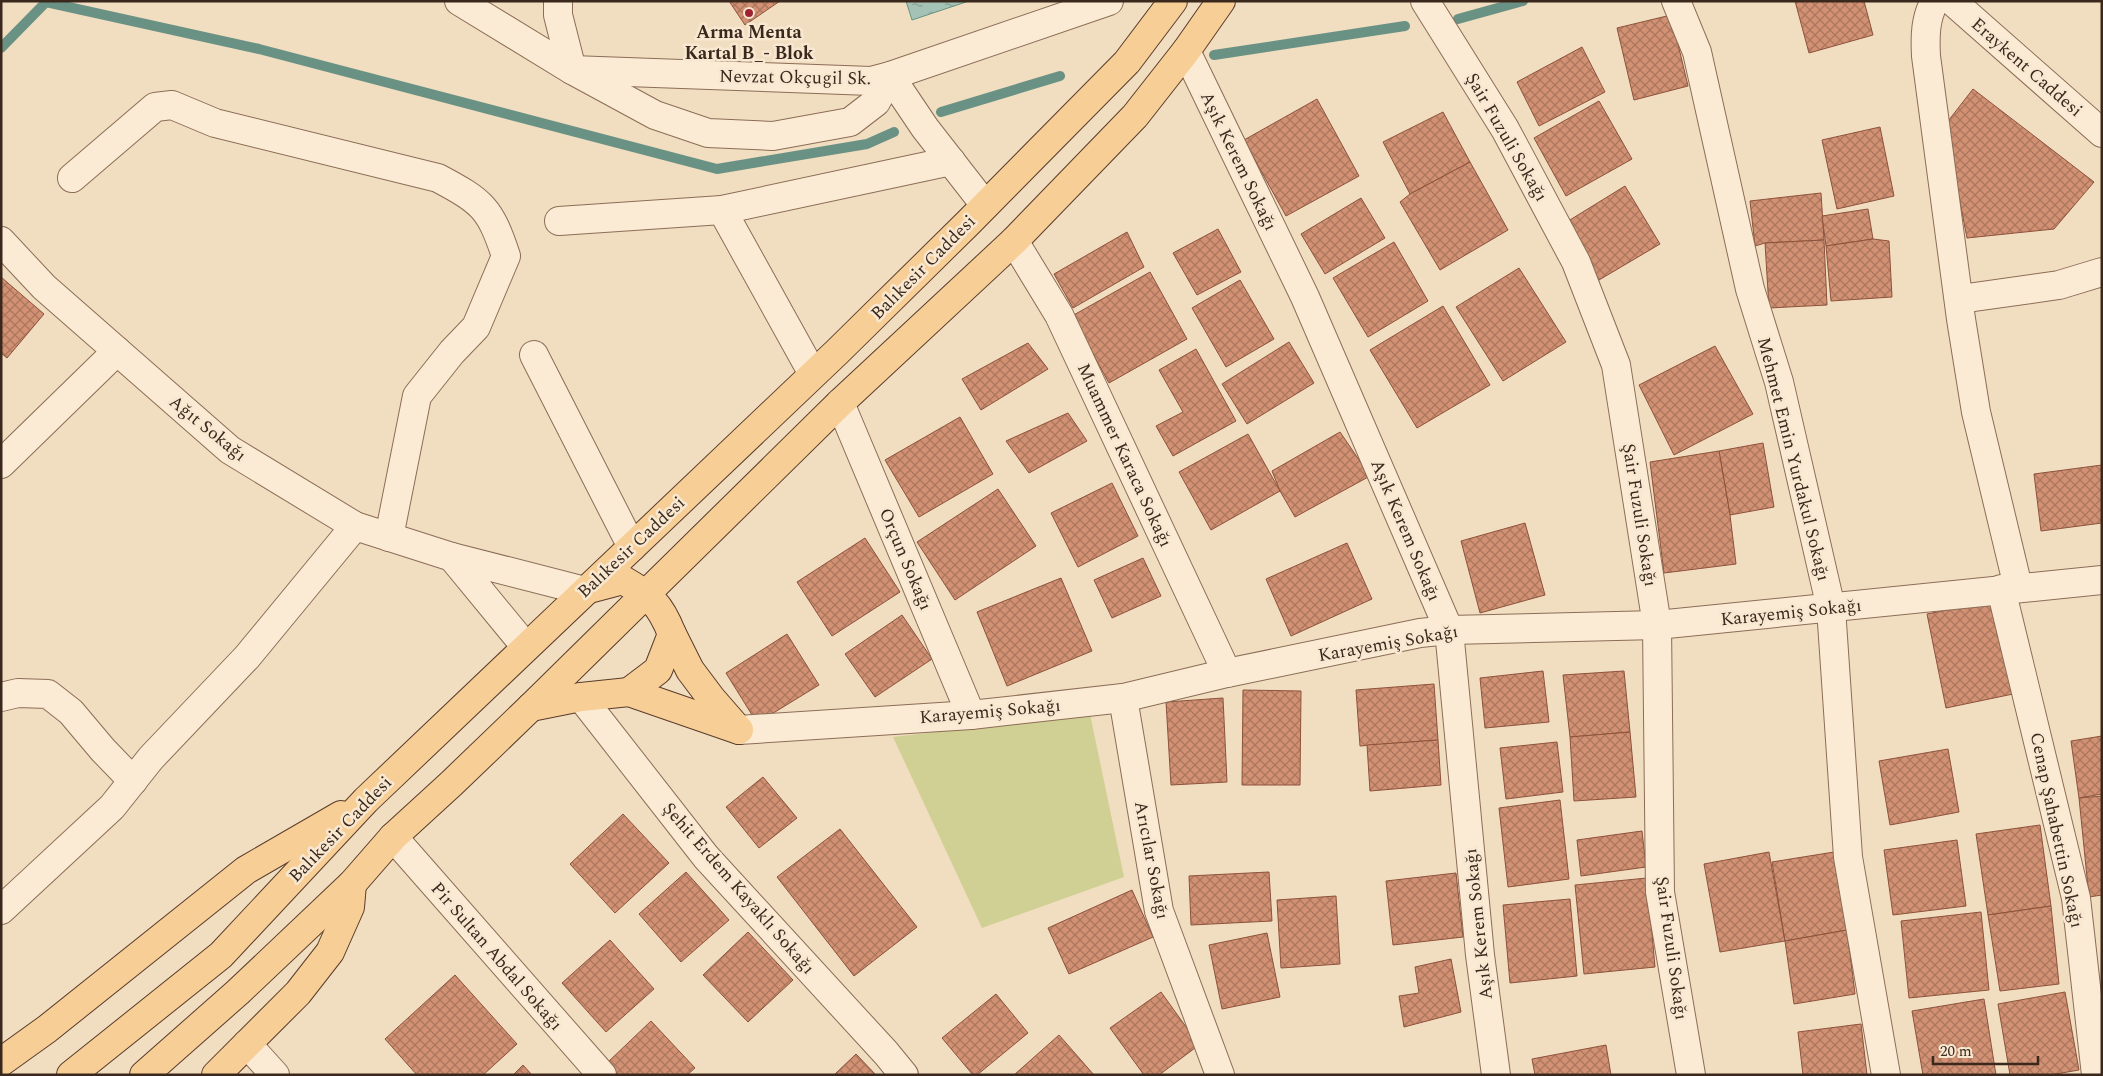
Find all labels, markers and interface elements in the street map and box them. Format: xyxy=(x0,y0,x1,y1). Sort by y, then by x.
marker: Arma Menta Kartal B_- Blok xyxy=(743,7,755,19)
street label: Eraykent Caddesi xyxy=(1965,11,2088,124)
place label: Arma Menta Kartal B_- Blok xyxy=(684,19,814,67)
street label: Nevzat Okçugil Sk. xyxy=(719,63,871,92)
street label: Şair Fuzuli Sokağı xyxy=(1459,68,1554,207)
street label: Aşık Kerem Sokağı xyxy=(1193,87,1284,235)
street label: Balıkesir Caddesi xyxy=(865,209,982,326)
street label: Mehmet Emin Yurdakul Sokağı xyxy=(1750,334,1837,584)
street label: Muammer Karaca Sokağı xyxy=(1070,359,1179,552)
street label: Ağıt Sokağı xyxy=(163,389,252,468)
street label: Şair Fuzuli Sokağı xyxy=(1615,441,1664,589)
street label: Aşık Kerem Sokağı xyxy=(1363,455,1448,605)
street label: Balıkesir Caddesi xyxy=(571,490,691,605)
street label: Orçun Sokağı xyxy=(872,504,939,615)
street label: Karayemiş Sokağı xyxy=(1719,592,1863,633)
street label: Karayemiş Sokağı xyxy=(1316,618,1460,669)
street label: Karayemiş Sokağı xyxy=(918,692,1062,731)
street label: Cenap Şahabettin Sokağı xyxy=(2023,730,2090,930)
street label: Balıkesir Caddesi xyxy=(282,770,398,889)
street label: Şehit Erdem Kayaklı Sokağı xyxy=(656,796,821,980)
street label: Arıcılar Sokağı xyxy=(1127,799,1176,922)
street label: Aşık Kerem Sokağı xyxy=(1457,847,1500,1001)
street label: Şair Fuzuli Sokağı xyxy=(1648,875,1695,1022)
street label: Pir Sultan Abdal Sokağı xyxy=(424,876,569,1037)
scale bar xyxy=(1933,1034,2038,1066)
text: 20 m xyxy=(1940,1040,1972,1063)

